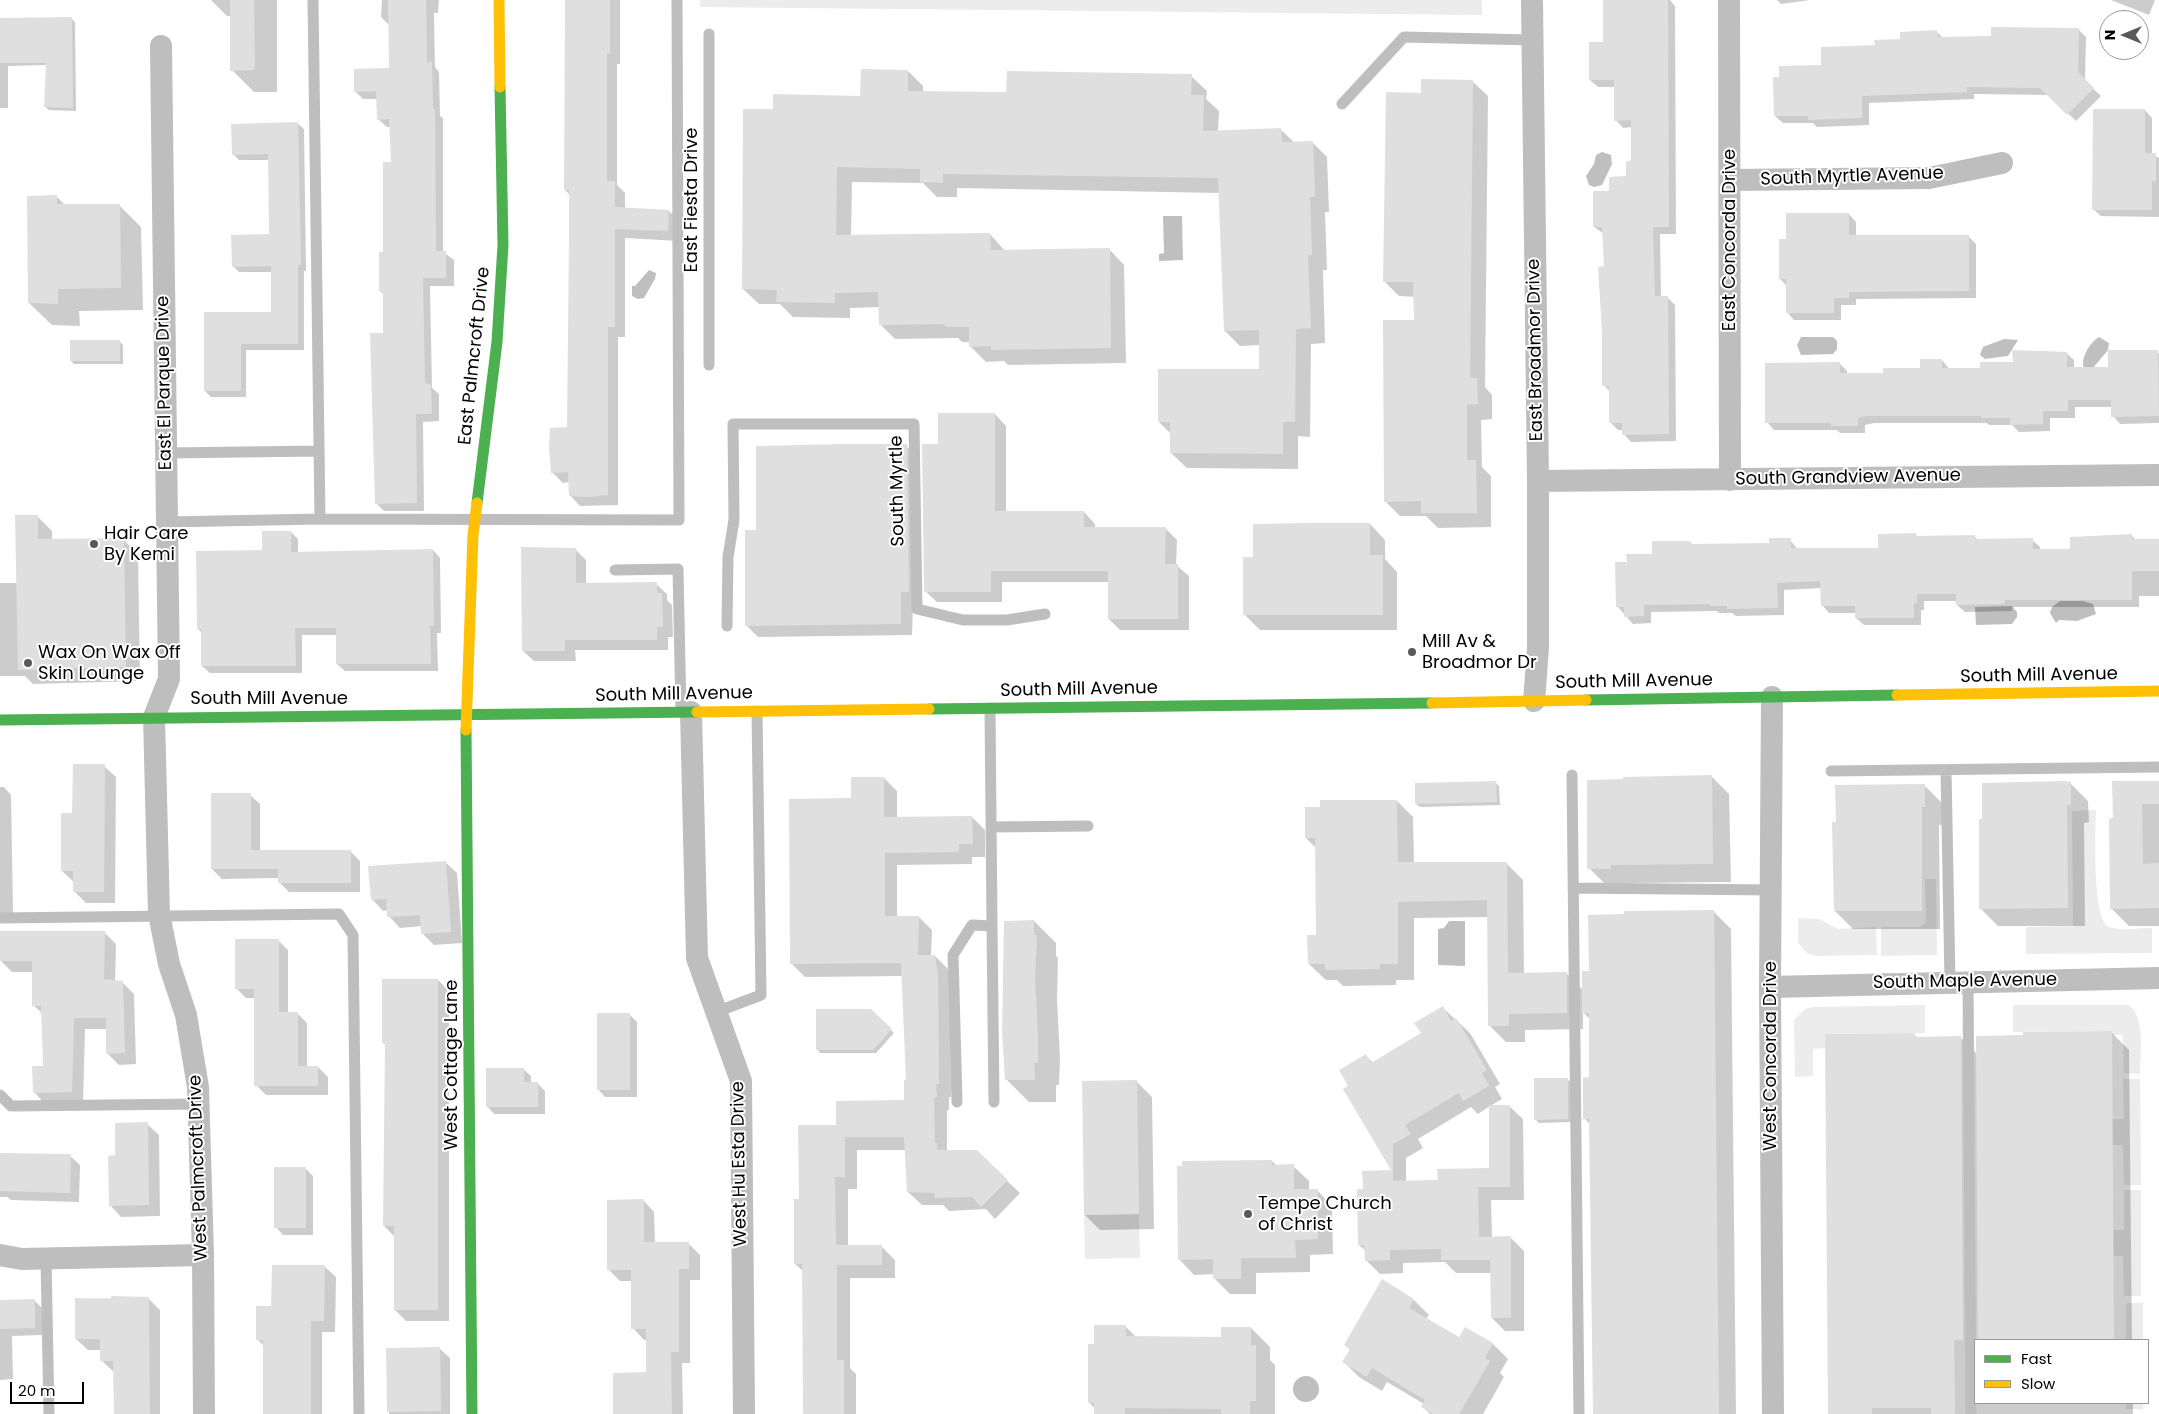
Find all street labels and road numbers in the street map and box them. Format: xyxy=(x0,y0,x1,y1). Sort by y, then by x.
street label: East Fiesta Drive xyxy=(681,128,703,272)
street label: East Concorda Drive xyxy=(1719,149,1741,331)
street label: South Myrtle Avenue xyxy=(1760,163,1944,191)
street label: East Broadmor Drive xyxy=(1524,259,1548,441)
street label: East Palmcroft Drive xyxy=(455,266,495,446)
street label: East El Parque Drive xyxy=(153,295,177,471)
street label: South Myrtle xyxy=(886,435,910,547)
street label: South Grandview Avenue xyxy=(1735,465,1961,491)
street label: South Mill Avenue xyxy=(1960,664,2118,688)
street label: South Mill Avenue xyxy=(1555,670,1713,694)
street label: South Mill Avenue xyxy=(1000,678,1158,702)
street label: South Mill Avenue xyxy=(595,683,753,707)
street label: South Mill Avenue xyxy=(190,688,348,710)
street label: West Concorda Drive xyxy=(1760,961,1782,1151)
street label: South Maple Avenue xyxy=(1873,970,2057,994)
street label: West Cottage Lane xyxy=(441,980,463,1150)
street label: West Palmcroft Drive xyxy=(185,1074,213,1262)
street label: West Hu Esta Drive xyxy=(728,1081,752,1247)

